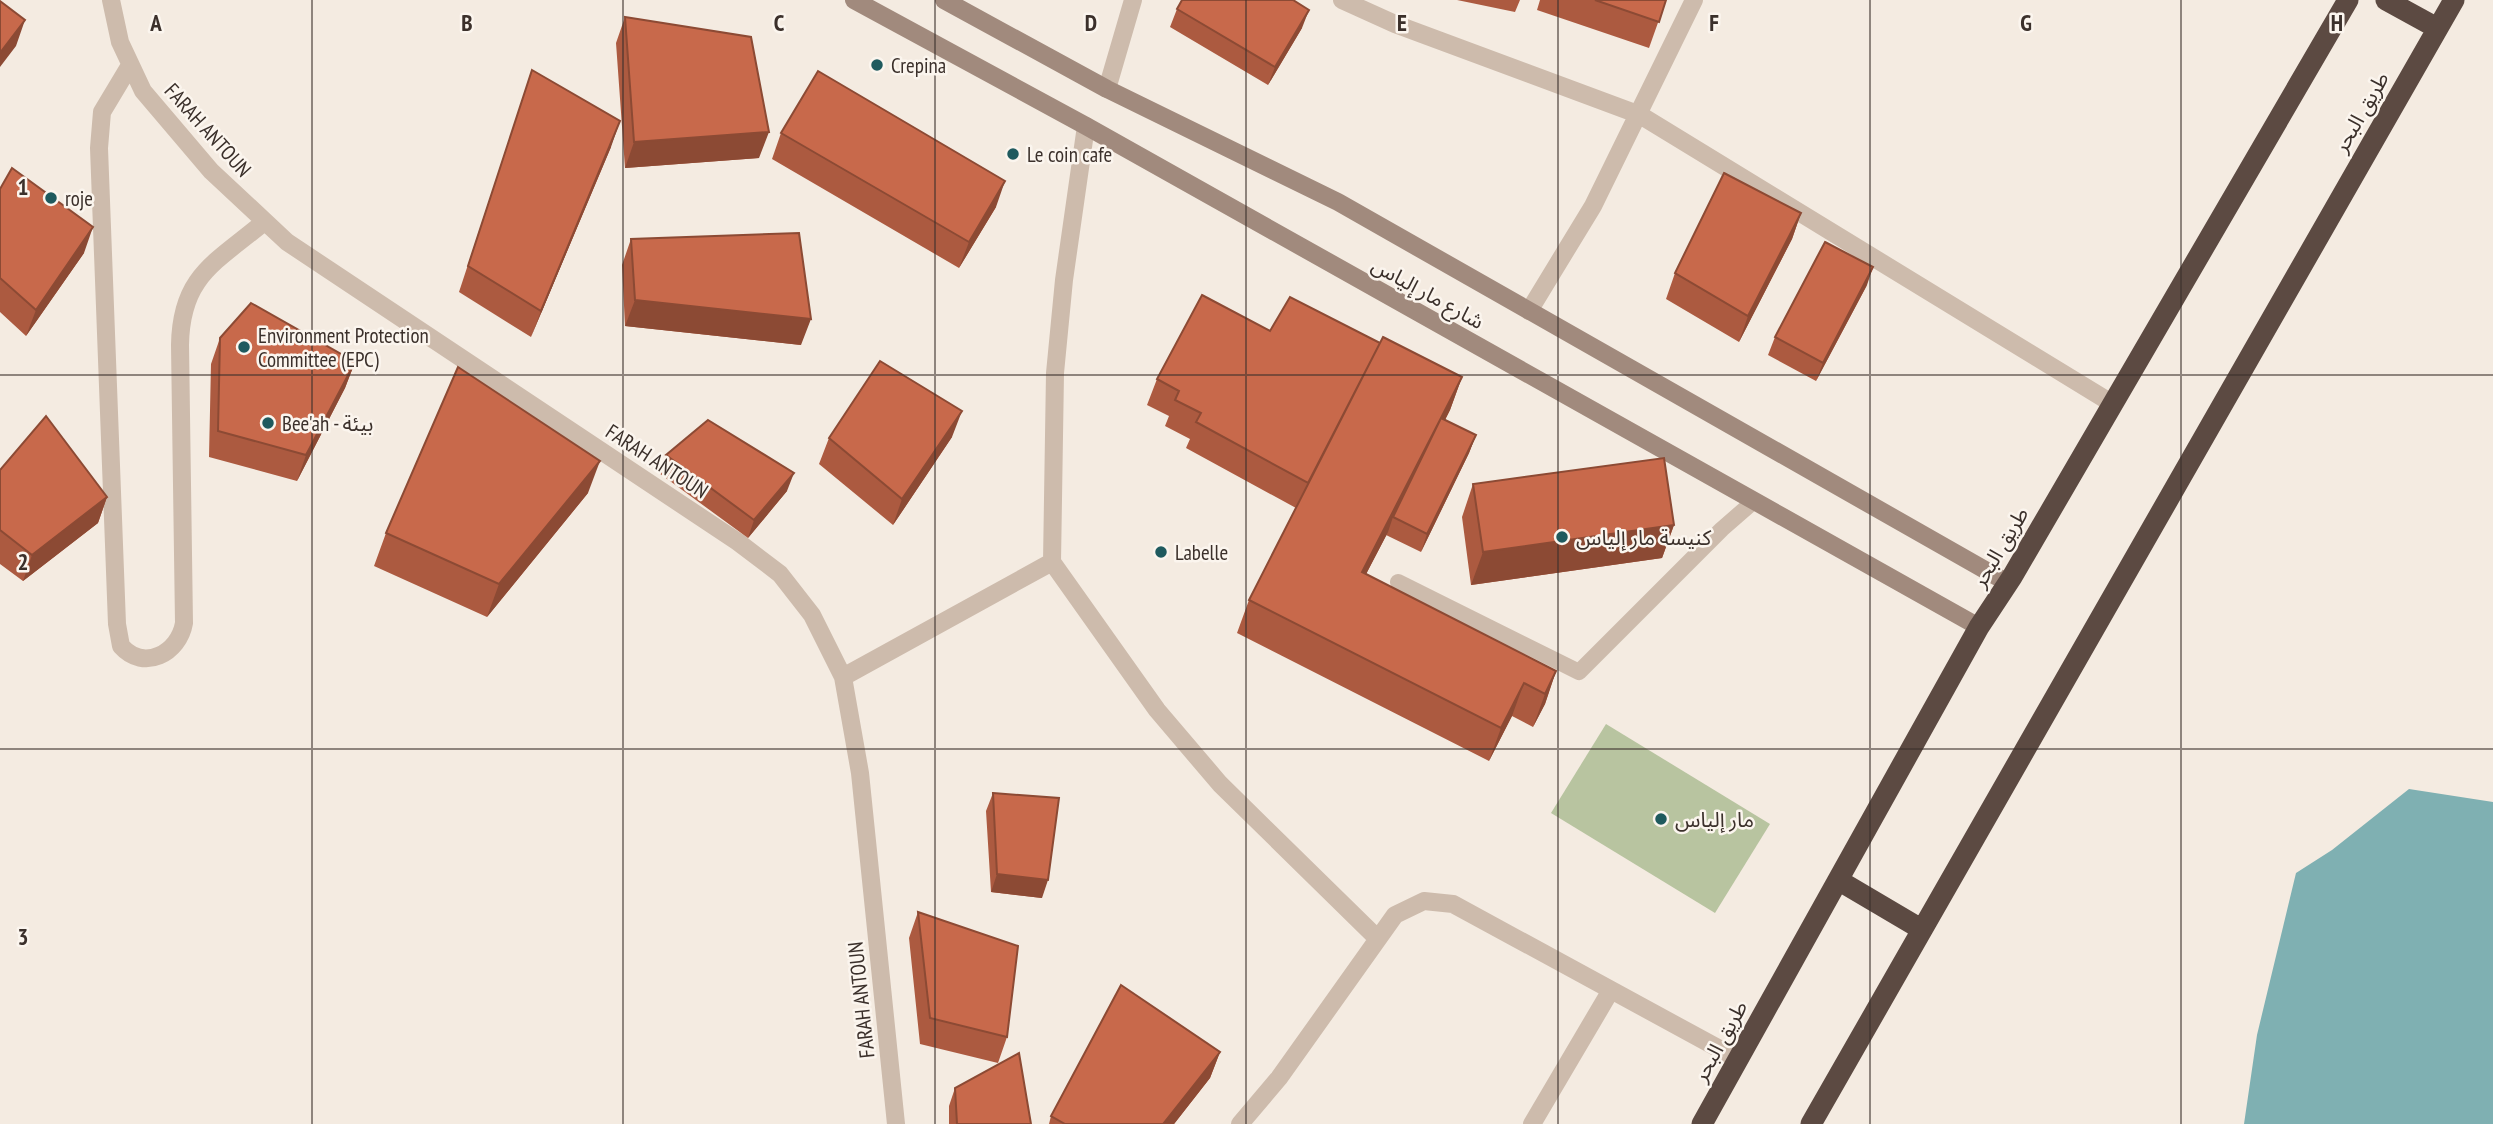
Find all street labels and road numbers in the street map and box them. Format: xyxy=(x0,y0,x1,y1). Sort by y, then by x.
street label: طريق البحر xyxy=(2327,67,2395,158)
street label: FARAH ANTOUN xyxy=(159,78,257,182)
street label: شارع مار إلياس xyxy=(1366,251,1489,337)
street label: FARAH ANTOUN xyxy=(601,418,713,504)
street label: طريق البحر xyxy=(1965,502,2034,593)
street label: FARAH ANTOUN xyxy=(841,940,881,1060)
street label: طريق البحر xyxy=(1686,996,1753,1087)

